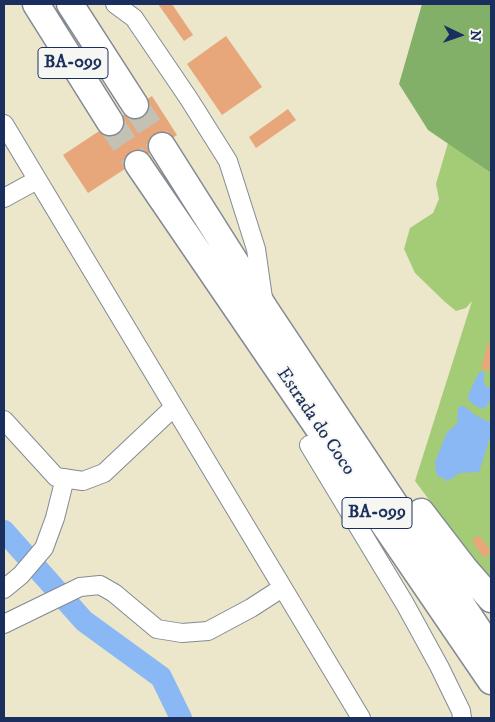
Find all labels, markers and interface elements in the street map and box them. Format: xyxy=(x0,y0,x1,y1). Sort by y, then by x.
north arrow xyxy=(435,10,485,60)
text: N xyxy=(466,30,484,42)
road number: BA-099 xyxy=(38,48,108,78)
street label: Estrada do Coco xyxy=(271,364,359,480)
road number: BA-099 xyxy=(342,498,412,528)

